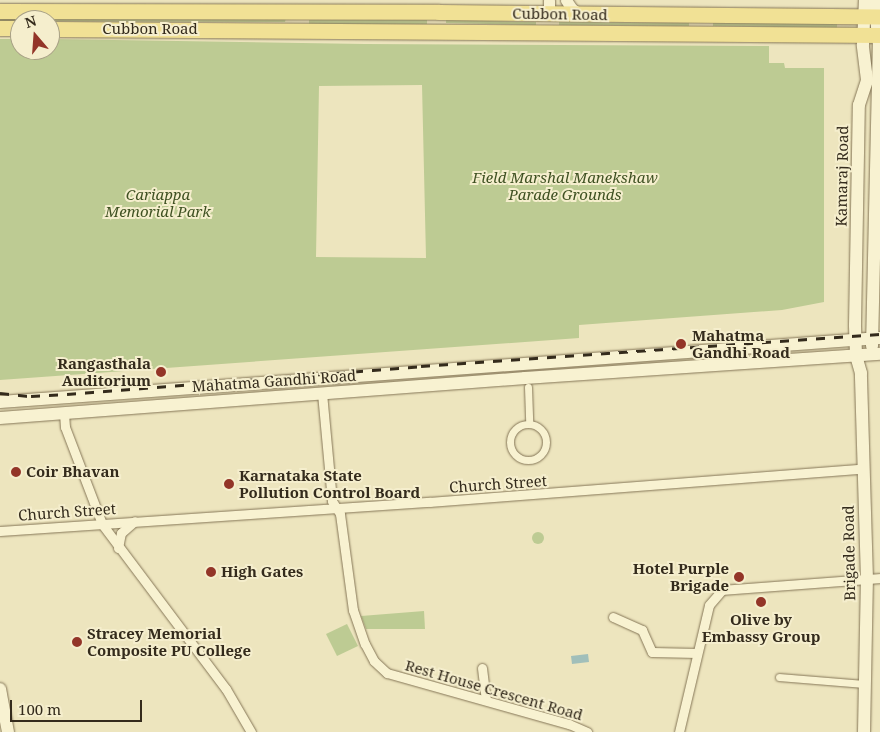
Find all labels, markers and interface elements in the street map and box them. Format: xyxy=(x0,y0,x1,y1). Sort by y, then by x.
street label: Cubbon Road xyxy=(512,4,608,24)
north arrow xyxy=(10,10,60,60)
text: N xyxy=(22,10,39,32)
street label: Cubbon Road xyxy=(102,20,198,38)
street label: Kamaraj Road xyxy=(832,125,852,227)
park label: Field Marshal Manekshaw Parade Grounds xyxy=(472,168,658,203)
park label: Cariappa Memorial Park xyxy=(105,185,211,220)
place label: Mahatma Gandhi Road xyxy=(692,326,790,361)
marker: Mahatma Gandhi Road xyxy=(674,337,688,351)
place label: Rangasthala Auditorium xyxy=(57,354,151,389)
marker: Rangasthala Auditorium xyxy=(155,366,167,378)
street label: Mahatma Gandhi Road xyxy=(191,366,357,396)
place label: Coir Bhavan xyxy=(26,463,119,481)
marker: Coir Bhavan xyxy=(10,466,22,478)
place label: Karnataka State Pollution Control Board xyxy=(239,466,420,501)
street label: Church Street xyxy=(449,472,547,496)
marker: Karnataka State Pollution Control Board xyxy=(223,478,235,490)
street label: Church Street xyxy=(18,500,116,524)
street label: Brigade Road xyxy=(839,505,859,601)
place label: Hotel Purple Brigade xyxy=(633,559,729,594)
place label: High Gates xyxy=(221,563,303,581)
marker: High Gates xyxy=(205,566,217,578)
marker: Hotel Purple Brigade xyxy=(733,571,745,583)
marker: Olive by Embassy Group xyxy=(755,596,767,608)
place label: Olive by Embassy Group xyxy=(702,610,820,645)
place label: Stracey Memorial Composite PU College xyxy=(87,624,251,659)
marker: Stracey Memorial Composite PU College xyxy=(71,636,83,648)
street label: Rest House Crescent Road xyxy=(403,656,585,724)
scale bar xyxy=(12,690,145,722)
text: 100 m xyxy=(18,699,61,719)

